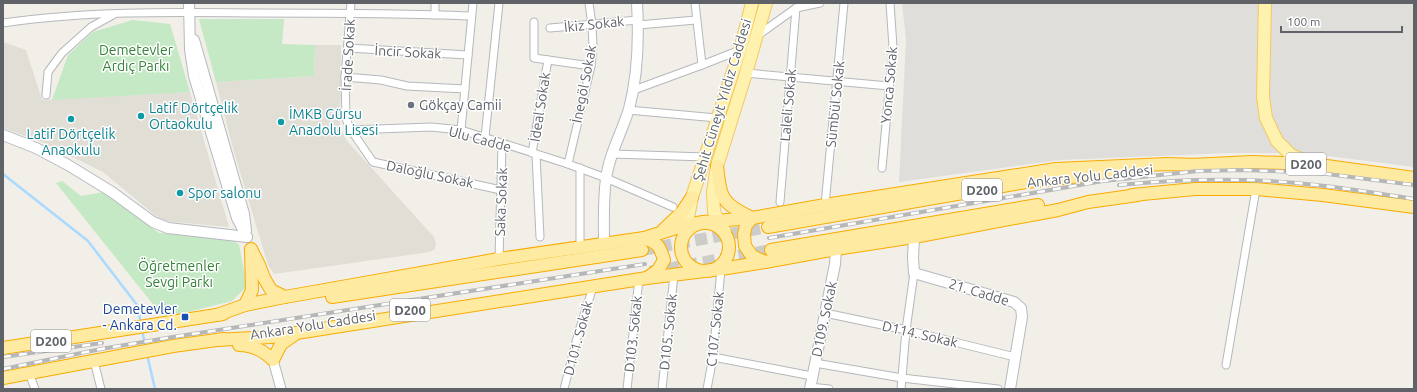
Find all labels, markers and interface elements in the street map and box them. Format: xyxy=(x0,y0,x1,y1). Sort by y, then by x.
scale bar xyxy=(1281,8,1402,34)
street label: İkiz Sokak xyxy=(563,13,625,35)
text: 100 m xyxy=(1287,15,1320,28)
street label: Şehit Cüneyt Yıldız Caddesi xyxy=(690,17,754,183)
street label: İrade Sokak xyxy=(338,19,358,91)
park label: Demetevler Ardıç Parkı xyxy=(99,42,174,74)
street label: İncir Sokak xyxy=(374,42,442,62)
street label: İnegöl Sokak xyxy=(569,44,599,124)
street label: Yonca Sokak xyxy=(878,46,900,124)
street label: Sümbül Sokak xyxy=(822,60,848,148)
street label: Laleli Sokak xyxy=(777,68,799,142)
street label: İdeal Sokak xyxy=(527,71,553,143)
place label: Gökçay Camii xyxy=(419,97,502,113)
place label: Latif Dörtçelik Ortaokulu xyxy=(149,100,238,132)
marker: Gökçay Camii xyxy=(406,100,416,110)
place label: İMKB Gürsu Anadolu Lisesi xyxy=(289,106,378,138)
marker: Latif Dörtçelik Ortaokulu xyxy=(136,111,146,121)
marker: Latif Dörtçelik Anaokulu xyxy=(66,114,76,124)
marker: İMKB Gürsu Anadolu Lisesi xyxy=(276,117,286,127)
street label: Ulu Cadde xyxy=(447,123,513,155)
place label: Latif Dörtçelik Anaokulu xyxy=(27,126,115,158)
road number: D200 xyxy=(1286,153,1326,175)
street label: Daloğlu Sokak xyxy=(385,157,475,191)
street label: Ankara Yolu Caddesi xyxy=(1026,161,1154,191)
street label: Saka Sokak xyxy=(492,167,510,237)
road number: D200 xyxy=(962,179,1002,201)
place label: Spor salonu xyxy=(188,185,261,201)
marker: Spor salonu xyxy=(175,188,185,198)
park label: Öğretmenler Sevgi Parkı xyxy=(138,257,221,290)
street label: 21. Cadde xyxy=(947,275,1011,309)
street label: D109. Sokak xyxy=(808,280,840,358)
street label: C107. Sokak xyxy=(703,290,727,368)
street label: D105. Sokak xyxy=(656,293,680,371)
street label: D103. Sokak xyxy=(621,295,645,373)
road number: D200 xyxy=(390,299,430,321)
street label: D101. Sokak xyxy=(560,299,596,377)
place label: Demetevler - Ankara Cd. xyxy=(103,301,178,333)
street label: Ankara Yolu Caddesi xyxy=(249,307,377,343)
marker: Demetevler - Ankara Cd. xyxy=(180,312,190,322)
street label: D114. Sokak xyxy=(881,318,959,350)
road number: D200 xyxy=(31,330,71,352)

